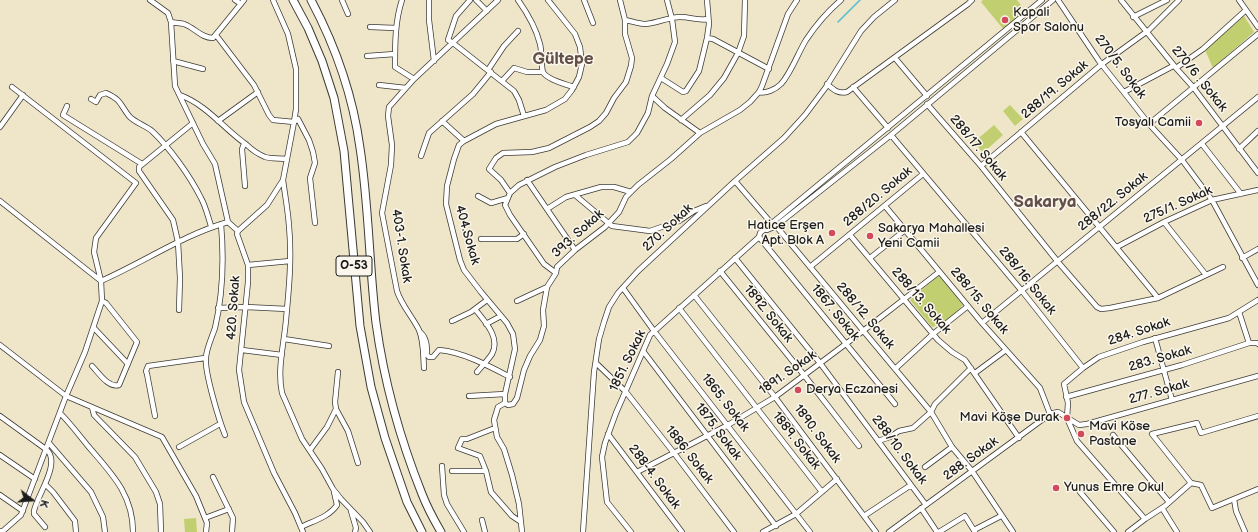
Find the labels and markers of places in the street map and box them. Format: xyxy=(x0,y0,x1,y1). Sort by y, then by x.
place label: Kapali Spor Salonu xyxy=(1013,5,1084,36)
marker: Kapali Spor Salonu xyxy=(1000,15,1010,25)
place label: Tosyalı Camii xyxy=(1115,115,1191,131)
marker: Tosyalı Camii xyxy=(1194,118,1204,128)
place label: Hatice Erşen Apt. Blok A xyxy=(747,218,824,249)
place label: Sakarya Mahallesi Yeni Camii xyxy=(878,221,984,252)
marker: Hatice Erşen Apt. Blok A xyxy=(827,228,837,238)
marker: Sakarya Mahallesi Yeni Camii xyxy=(865,231,875,241)
place label: Derya Eczanesi xyxy=(806,382,898,398)
marker: Derya Eczanesi xyxy=(793,385,803,395)
place label: Mavi Köşe Durak xyxy=(960,410,1059,426)
marker: Mavi Köşe Durak xyxy=(1062,413,1072,423)
place label: Mavi Köse Pastane xyxy=(1089,419,1150,450)
marker: Mavi Köse Pastane xyxy=(1076,429,1086,439)
place label: Yunus Emre Okul xyxy=(1064,480,1164,496)
marker: Yunus Emre Okul xyxy=(1051,483,1061,493)

